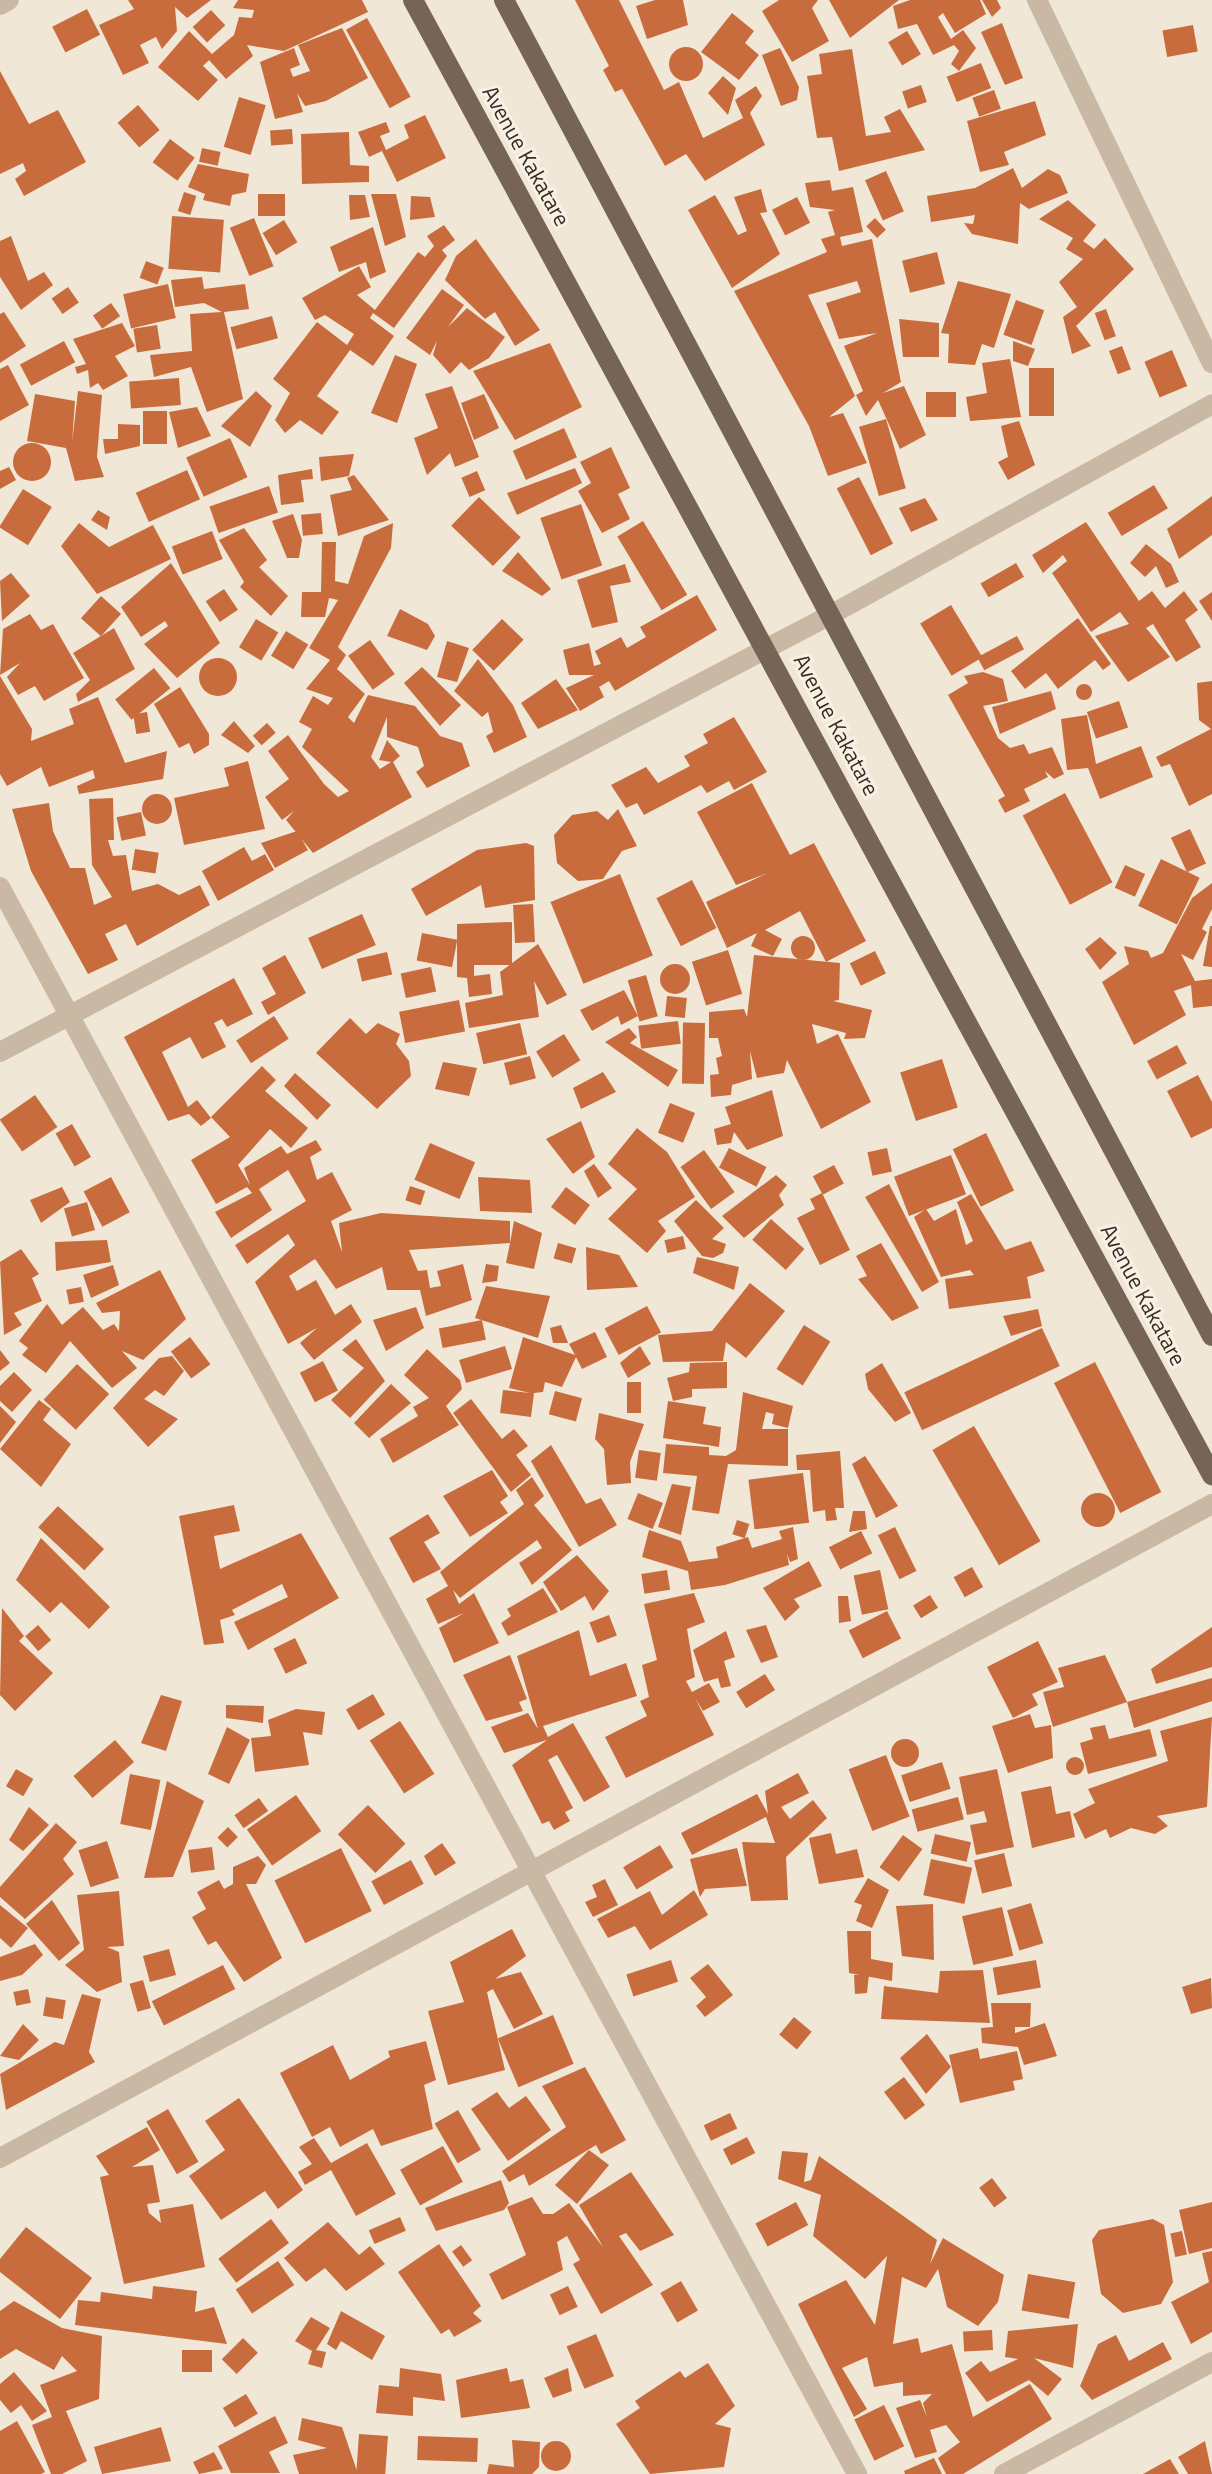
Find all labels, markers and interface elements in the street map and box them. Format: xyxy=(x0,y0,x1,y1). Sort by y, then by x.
street label: Avenue Kakatare xyxy=(477,81,575,231)
street label: Avenue Kakatare xyxy=(788,650,884,800)
street label: Avenue Kakatare xyxy=(1095,1220,1191,1370)

